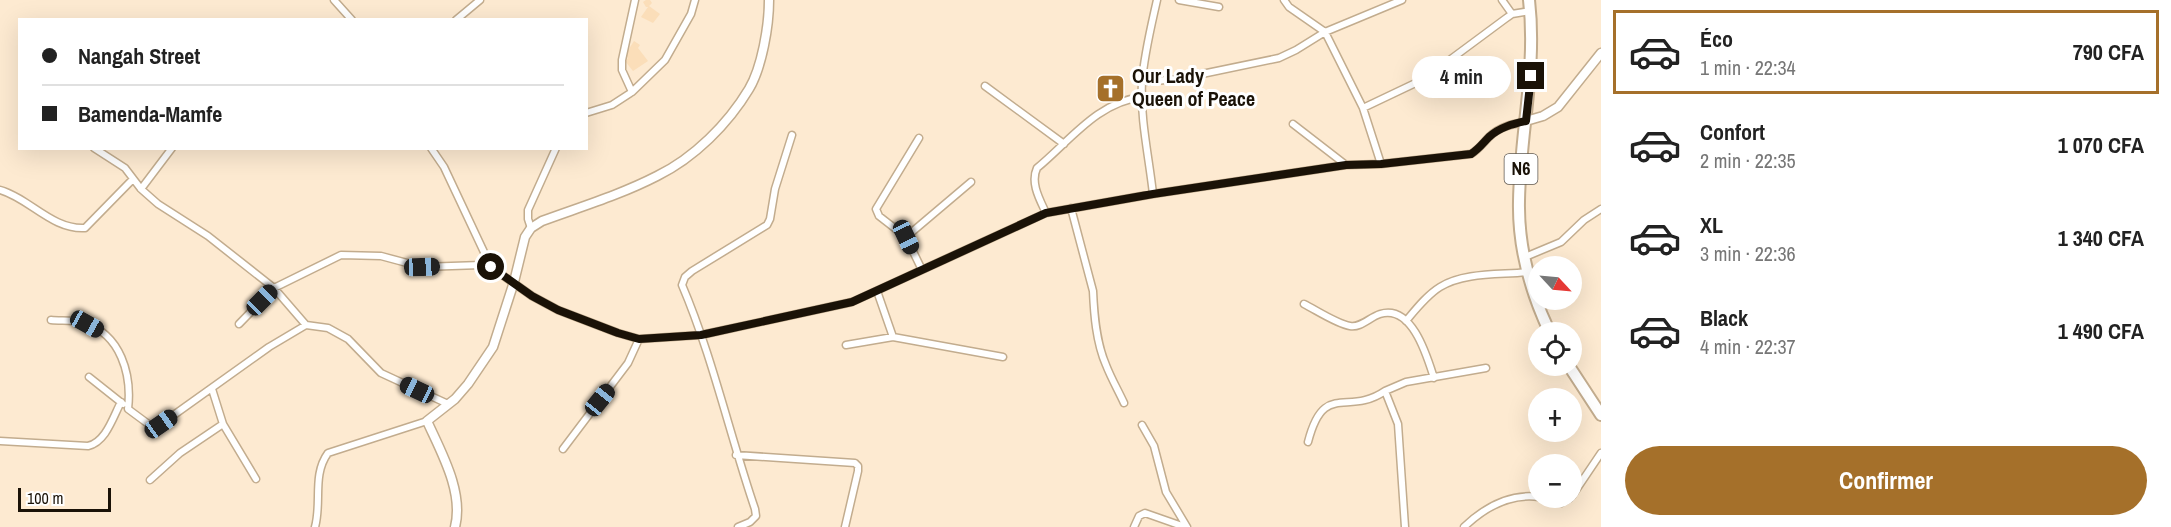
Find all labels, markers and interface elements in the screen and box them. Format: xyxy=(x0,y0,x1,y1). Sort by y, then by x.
text: Éco xyxy=(1700,24,1733,54)
icon: car xyxy=(1628,25,1682,79)
text: 790 CFA xyxy=(2073,37,2144,67)
text: Nangah Street xyxy=(78,41,200,71)
text: 1 min · 22:34 xyxy=(1700,54,1796,81)
callout: 4 min xyxy=(1411,55,1510,97)
place label: Our Lady Queen of Peace xyxy=(1132,62,1255,112)
route end xyxy=(1517,62,1544,89)
text: 4 min xyxy=(1440,63,1483,90)
church icon: Our Lady Queen of Peace xyxy=(1095,72,1127,104)
text: Bamenda-Mamfe xyxy=(78,99,222,129)
text: Confort xyxy=(1700,117,1765,147)
icon: car xyxy=(1628,118,1682,172)
text: 1 070 CFA xyxy=(2058,130,2144,160)
text: 2 min · 22:35 xyxy=(1700,147,1796,174)
road number: N6 xyxy=(1504,154,1538,184)
text: XL xyxy=(1700,210,1723,240)
icon: car xyxy=(1628,211,1682,265)
car xyxy=(890,217,922,257)
text: 1 340 CFA xyxy=(2058,223,2144,253)
text: 3 min · 22:36 xyxy=(1700,240,1796,267)
route start xyxy=(477,253,504,280)
north arrow xyxy=(1528,256,1582,310)
map controls xyxy=(1528,256,1582,508)
car xyxy=(404,257,440,277)
car xyxy=(243,281,281,319)
text: Black xyxy=(1700,303,1748,333)
icon: car xyxy=(1628,304,1682,358)
car xyxy=(67,307,107,341)
text: 1 490 CFA xyxy=(2058,316,2144,346)
button: locate xyxy=(1528,322,1582,376)
text: 4 min · 22:37 xyxy=(1700,333,1796,360)
car xyxy=(397,374,437,406)
car xyxy=(582,380,618,420)
button: + xyxy=(1528,388,1582,442)
car xyxy=(141,406,181,442)
button: Confirmer xyxy=(1625,446,2147,515)
button: − xyxy=(1528,454,1582,508)
scale bar xyxy=(18,485,111,512)
text: 100 m xyxy=(27,487,63,509)

